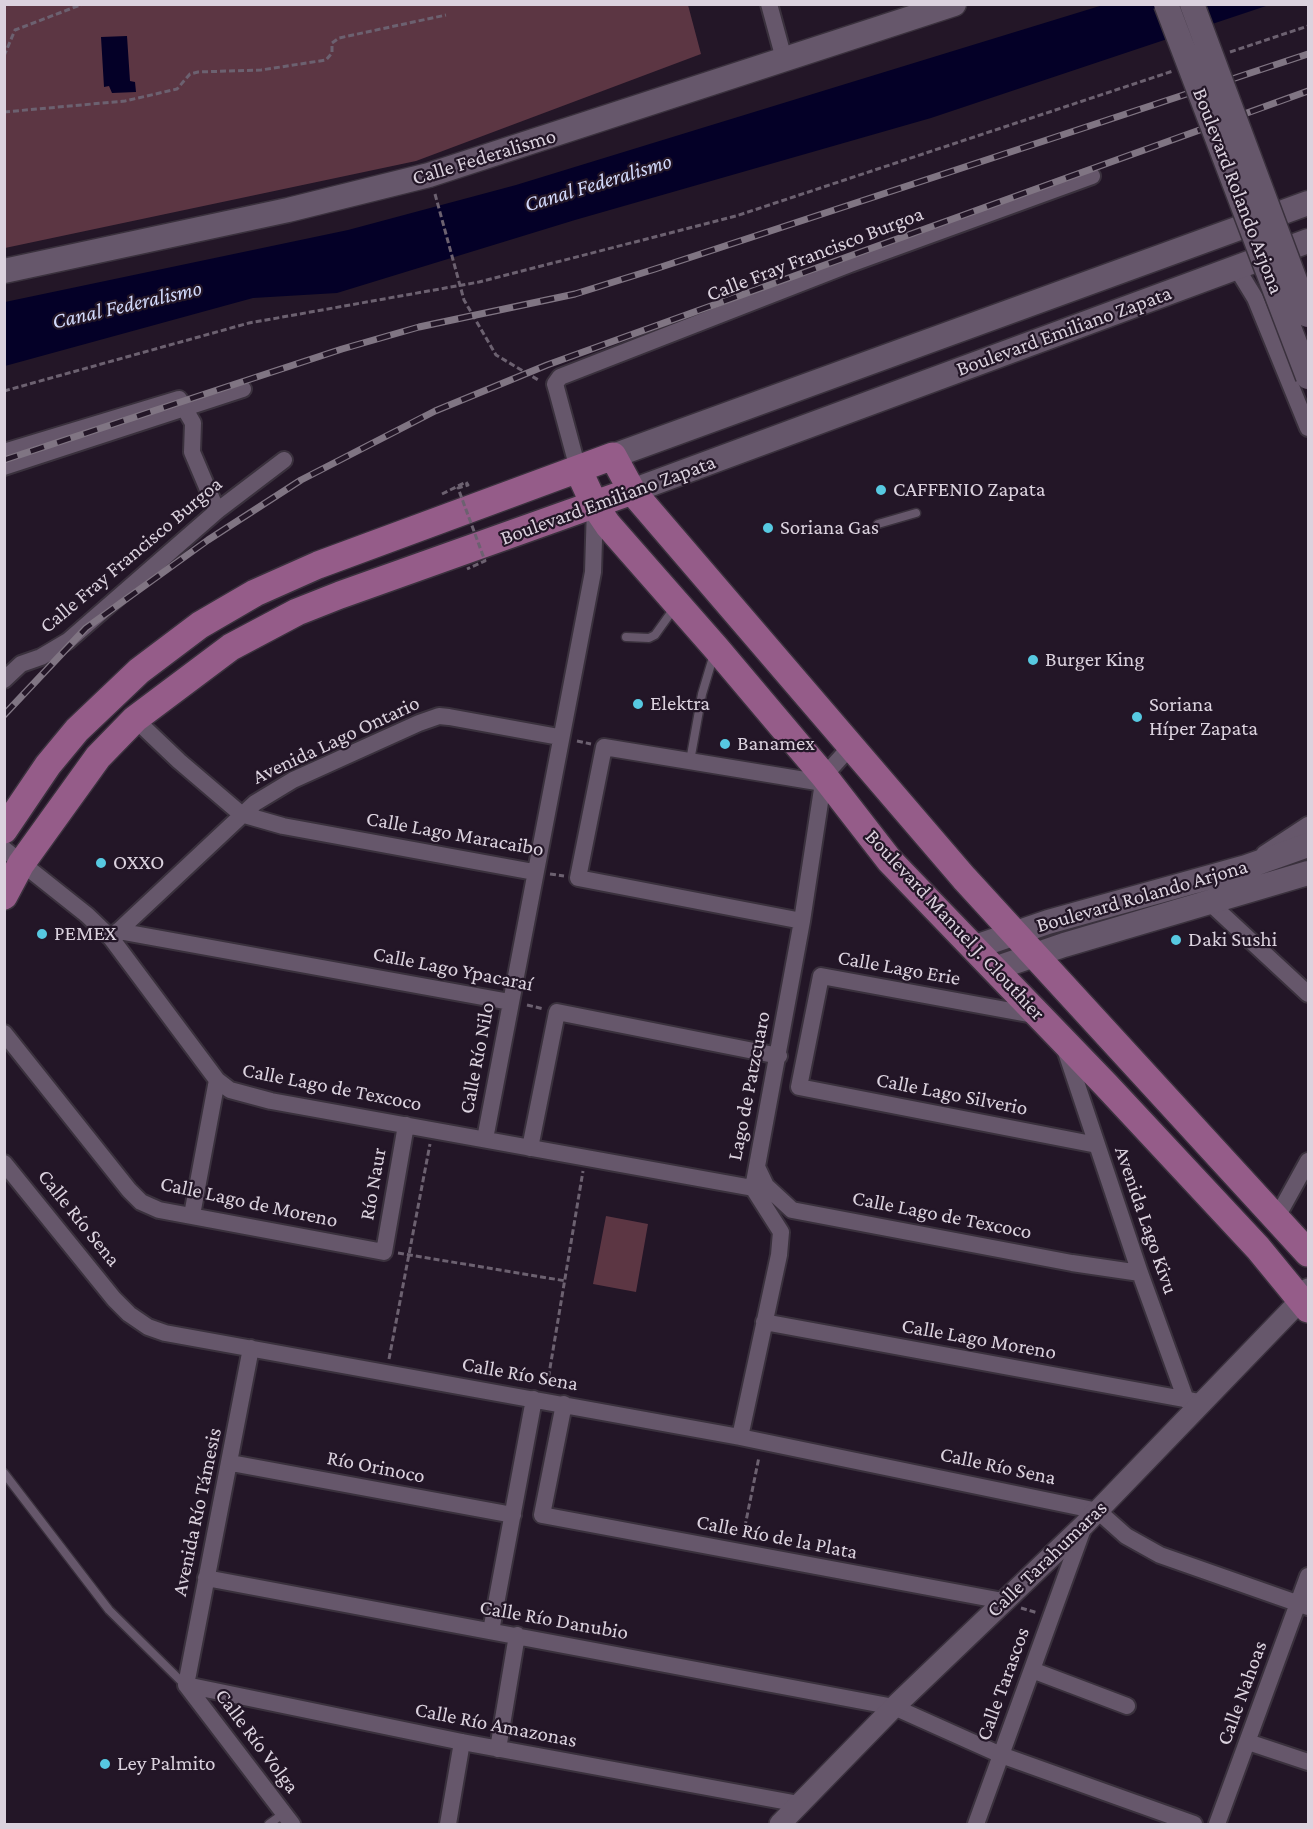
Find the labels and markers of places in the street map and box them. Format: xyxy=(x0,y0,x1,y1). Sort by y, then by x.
place label: CAFFENIO Zapata xyxy=(893,477,1045,503)
marker: CAFFENIO Zapata xyxy=(874,483,888,497)
place label: Soriana Gas xyxy=(780,515,879,541)
marker: Soriana Gas xyxy=(761,521,775,535)
place label: Burger King xyxy=(1045,647,1144,673)
marker: Burger King xyxy=(1026,653,1040,667)
place label: Elektra xyxy=(650,691,710,717)
place label: Soriana Híper Zapata xyxy=(1149,692,1258,742)
marker: Elektra xyxy=(631,697,645,711)
marker: Soriana Híper Zapata xyxy=(1130,710,1144,724)
place label: Banamex xyxy=(737,731,815,757)
marker: Banamex xyxy=(718,737,732,751)
place label: OXXO xyxy=(113,850,164,876)
marker: OXXO xyxy=(94,856,108,870)
place label: PEMEX xyxy=(54,921,117,947)
marker: PEMEX xyxy=(35,927,49,941)
place label: Daki Sushi xyxy=(1188,927,1277,953)
marker: Daki Sushi xyxy=(1169,933,1183,947)
place label: Ley Palmito xyxy=(117,1751,215,1777)
marker: Ley Palmito xyxy=(98,1757,112,1771)

